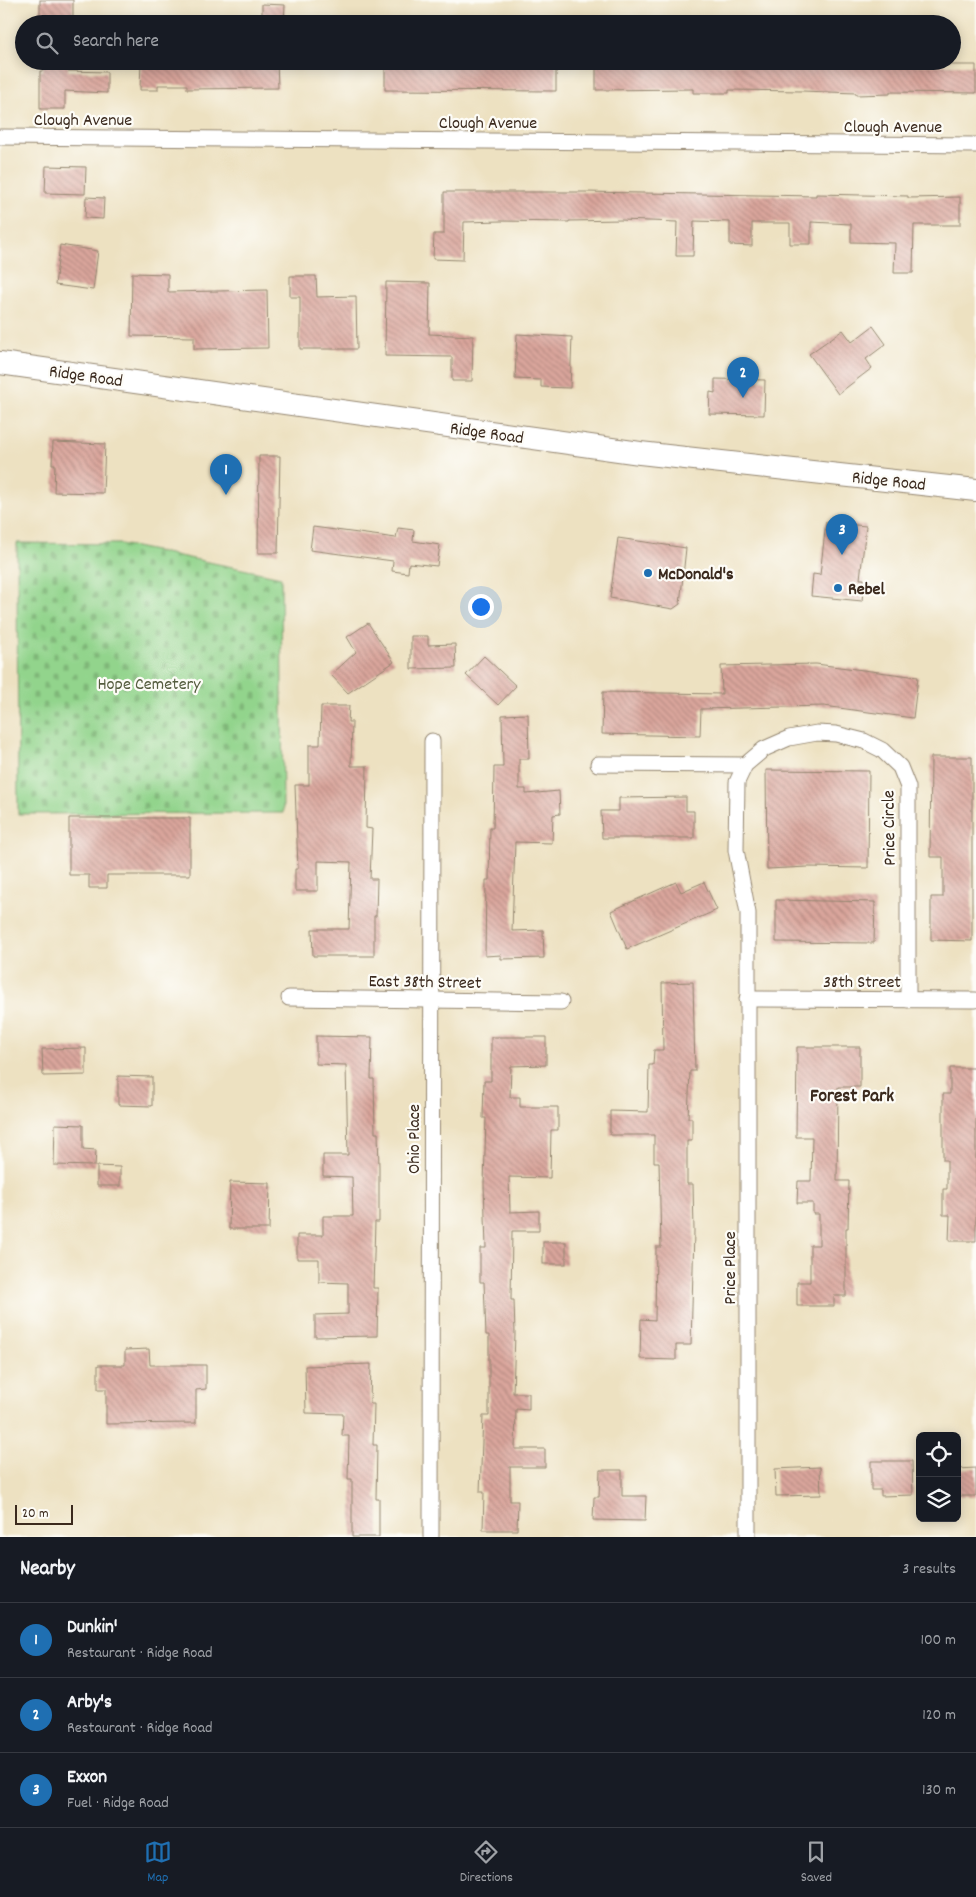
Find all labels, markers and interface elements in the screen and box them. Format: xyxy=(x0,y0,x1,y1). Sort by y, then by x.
search box xyxy=(15,15,961,70)
icon: search xyxy=(33,29,61,57)
text: Search here xyxy=(73,29,159,56)
street label: Clough Avenue xyxy=(34,109,132,134)
street label: Clough Avenue xyxy=(439,112,537,137)
street label: Clough Avenue xyxy=(844,116,942,141)
pin: 2 xyxy=(727,357,759,398)
street label: Ridge Road xyxy=(47,360,124,395)
street label: Ridge Road xyxy=(448,417,525,452)
pin: 1 xyxy=(210,454,242,495)
street label: Ridge Road xyxy=(851,466,927,499)
pin: 3 xyxy=(826,514,858,555)
place label: McDonald's xyxy=(658,563,734,588)
marker: McDonald's xyxy=(642,567,654,579)
place label: Rebel xyxy=(848,578,885,603)
marker: Rebel xyxy=(832,582,844,594)
your location xyxy=(468,594,494,620)
park label: Hope Cemetery xyxy=(97,673,201,698)
street label: Price Circle xyxy=(877,790,904,866)
street label: East 38th Street xyxy=(368,970,482,997)
street label: 38th Street xyxy=(823,971,901,996)
district label: Forest Park xyxy=(810,1084,894,1111)
street label: Ohio Place xyxy=(403,1104,428,1174)
street label: Price Place xyxy=(719,1231,744,1305)
map controls xyxy=(916,1432,961,1522)
button: locate xyxy=(916,1432,961,1477)
button: layers xyxy=(916,1477,961,1522)
scale bar xyxy=(15,1502,72,1525)
text: 20 m xyxy=(22,1504,49,1524)
text: Nearby xyxy=(20,1555,75,1585)
text: 3 results xyxy=(902,1558,956,1581)
text: Dunkin' xyxy=(67,1615,118,1642)
text: 1 xyxy=(34,1629,38,1652)
text: 100 m xyxy=(920,1629,956,1652)
text: Restaurant · Ridge Road xyxy=(67,1642,212,1665)
text: Arby's xyxy=(67,1690,112,1717)
text: 2 xyxy=(33,1704,40,1727)
text: 120 m xyxy=(922,1704,956,1727)
text: Restaurant · Ridge Road xyxy=(67,1717,212,1740)
text: Exxon xyxy=(67,1765,107,1792)
text: 3 xyxy=(32,1779,40,1802)
text: 130 m xyxy=(922,1779,956,1802)
text: Fuel · Ridge Road xyxy=(67,1792,169,1815)
tab: Map xyxy=(144,1838,172,1888)
tab: Directions xyxy=(460,1838,513,1888)
tab: Saved xyxy=(801,1838,832,1888)

